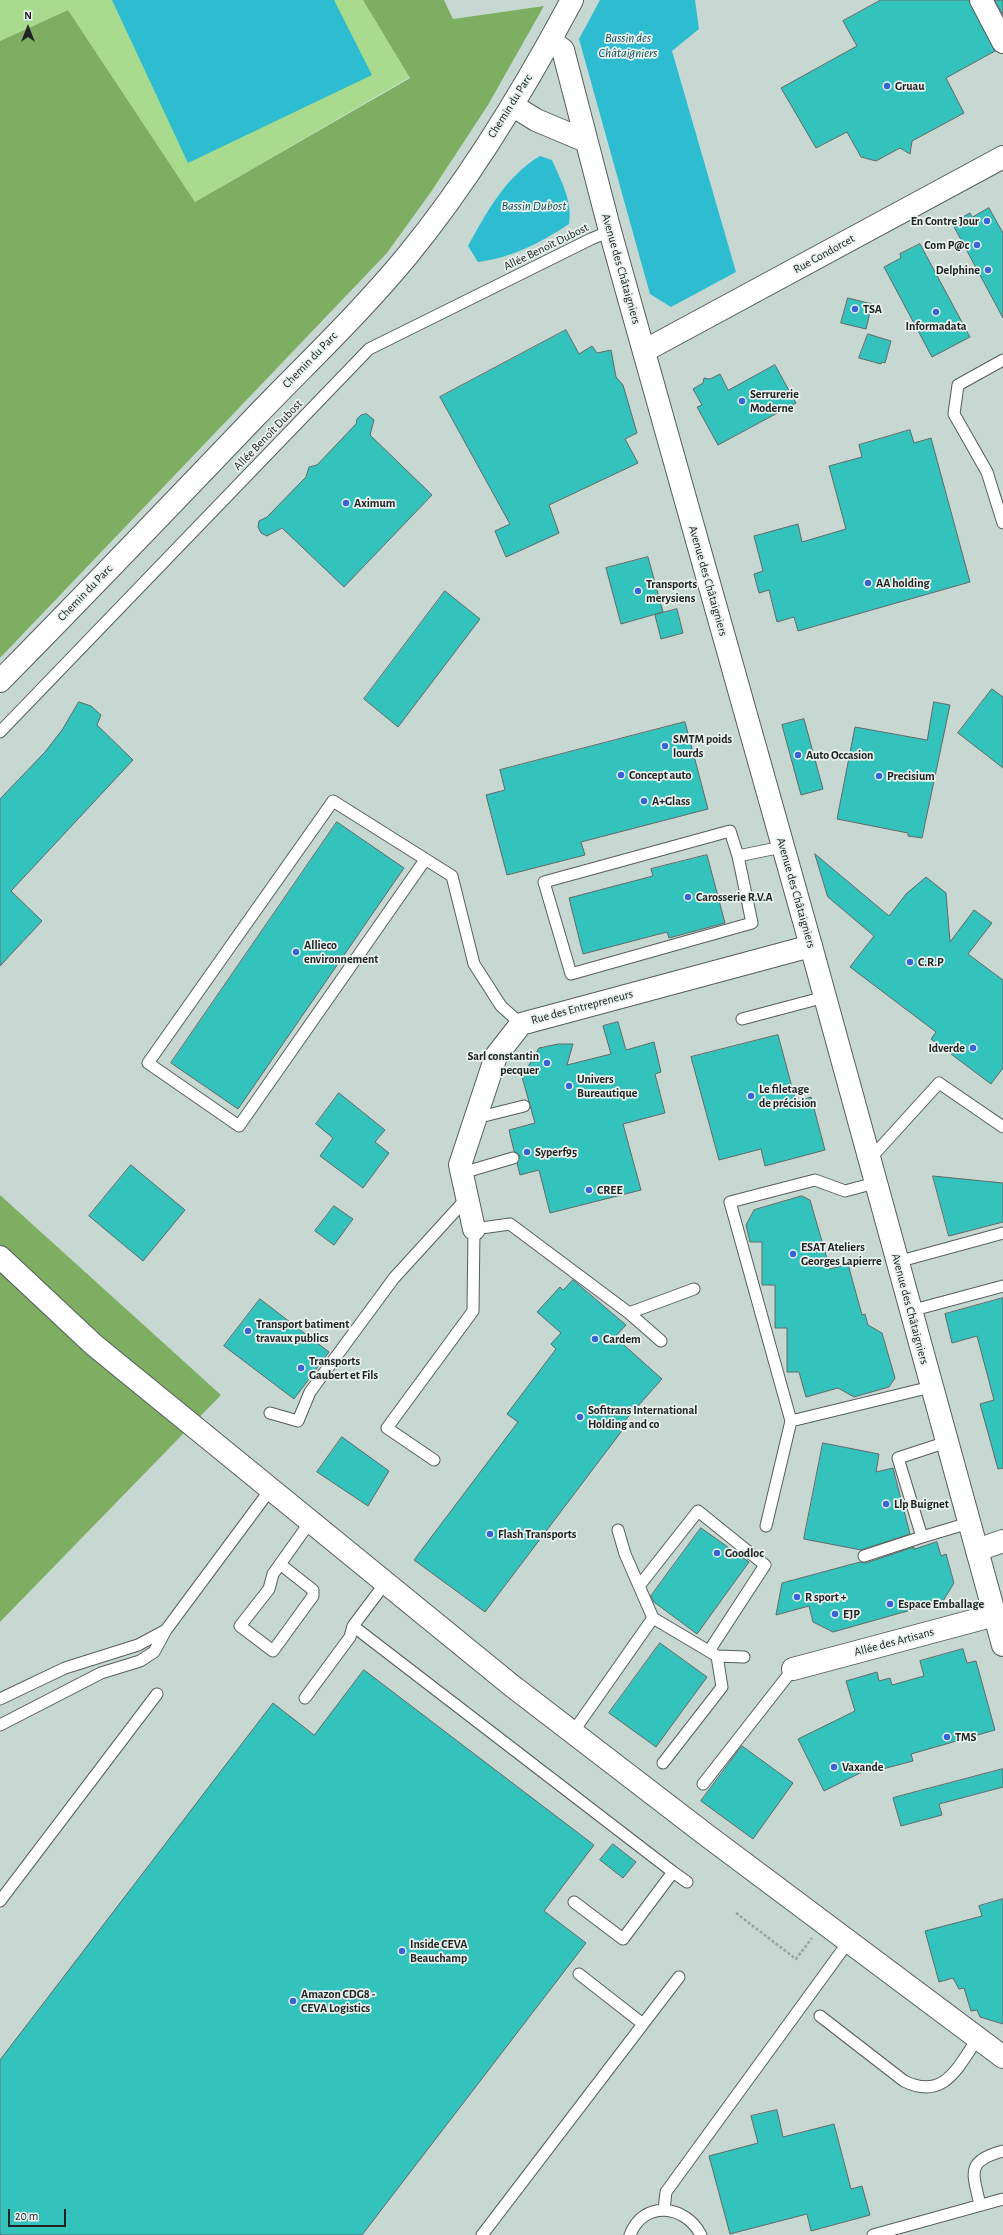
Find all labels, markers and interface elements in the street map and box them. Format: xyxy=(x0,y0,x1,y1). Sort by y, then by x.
north arrow xyxy=(8,8,48,48)
text: N xyxy=(24,10,32,21)
water label: Bassin des Châtaigniers xyxy=(599,30,657,61)
street label: Chemin du Parc xyxy=(485,71,535,141)
place label: Gruau xyxy=(895,79,924,93)
marker: Gruau xyxy=(882,81,892,91)
water label: Bassin Dubost xyxy=(502,198,566,214)
street label: Avenue des Châtaigniers xyxy=(598,212,644,326)
place label: En Contre Jour xyxy=(911,214,979,228)
marker: En Contre Jour xyxy=(982,216,992,226)
street label: Allée Benoît Dubost xyxy=(501,220,591,274)
street label: Rue Condorcet xyxy=(791,231,857,277)
place label: Com P@c xyxy=(924,238,969,252)
marker: Com P@c xyxy=(972,240,982,250)
place label: Delphine xyxy=(936,263,980,277)
marker: Delphine xyxy=(983,265,993,275)
place label: TSA xyxy=(863,302,882,316)
marker: TSA xyxy=(850,304,860,314)
marker: Informadata xyxy=(931,307,941,317)
place label: Informadata xyxy=(906,319,966,333)
street label: Chemin du Parc xyxy=(280,329,340,391)
place label: Serrurerie Moderne xyxy=(750,387,799,415)
marker: Serrurerie Moderne xyxy=(737,396,747,406)
street label: Allée Benoît Dubost xyxy=(231,397,305,473)
place label: Aximum xyxy=(354,496,395,510)
marker: Aximum xyxy=(341,498,351,508)
street label: Avenue des Châtaigniers xyxy=(685,524,731,638)
street label: Chemin du Parc xyxy=(55,562,115,624)
place label: AA holding xyxy=(876,576,929,590)
place label: Transports merysiens xyxy=(646,577,697,605)
marker: AA holding xyxy=(863,578,873,588)
marker: Transports merysiens xyxy=(633,586,643,596)
place label: SMTM poids lourds xyxy=(673,732,732,760)
marker: SMTM poids lourds xyxy=(660,741,670,751)
place label: Auto Occasion xyxy=(806,748,873,762)
marker: Auto Occasion xyxy=(793,750,803,760)
place label: Concept auto xyxy=(629,768,692,782)
place label: Precisium xyxy=(887,769,935,783)
marker: Concept auto xyxy=(616,770,626,780)
marker: Precisium xyxy=(874,771,884,781)
place label: A+Glass xyxy=(652,794,690,808)
marker: A+Glass xyxy=(639,796,649,806)
street label: Avenue des Châtaigniers xyxy=(773,836,819,950)
place label: Carosserie R.V.A xyxy=(696,890,773,904)
marker: Carosserie R.V.A xyxy=(683,892,693,902)
place label: Allieco environnement xyxy=(304,938,378,966)
marker: Allieco environnement xyxy=(291,947,301,957)
place label: C.R.P xyxy=(918,955,944,969)
marker: C.R.P xyxy=(905,957,915,967)
street label: Rue des Entrepreneurs xyxy=(530,986,634,1028)
place label: Idverde xyxy=(928,1041,965,1055)
marker: Idverde xyxy=(968,1043,978,1053)
place label: Sarl constantin pecquer xyxy=(467,1049,539,1077)
marker: Sarl constantin pecquer xyxy=(542,1058,552,1068)
place label: Univers Bureautique xyxy=(577,1072,637,1100)
marker: Univers Bureautique xyxy=(564,1081,574,1091)
place label: Le filetage de précision xyxy=(759,1082,816,1110)
marker: Le filetage de précision xyxy=(746,1091,756,1101)
place label: Syperf95 xyxy=(535,1145,577,1159)
marker: Syperf95 xyxy=(522,1147,532,1157)
place label: CREE xyxy=(597,1183,622,1197)
marker: CREE xyxy=(584,1185,594,1195)
place label: ESAT Ateliers Georges Lapierre xyxy=(801,1240,882,1268)
marker: ESAT Ateliers Georges Lapierre xyxy=(788,1249,798,1259)
street label: Avenue des Châtaigniers xyxy=(888,1252,932,1366)
place label: Transport batiment travaux publics xyxy=(256,1317,349,1345)
marker: Transport batiment travaux publics xyxy=(243,1326,253,1336)
place label: Cardem xyxy=(603,1332,641,1346)
marker: Cardem xyxy=(590,1334,600,1344)
place label: Transports Gaubert et Fils xyxy=(309,1354,378,1382)
marker: Transports Gaubert et Fils xyxy=(296,1363,306,1373)
place label: Sofitrans International Holding and co xyxy=(588,1403,697,1431)
marker: Sofitrans International Holding and co xyxy=(575,1412,585,1422)
place label: Llp Buignet xyxy=(894,1497,949,1511)
marker: Llp Buignet xyxy=(881,1499,891,1509)
place label: Flash Transports xyxy=(498,1527,576,1541)
marker: Flash Transports xyxy=(485,1529,495,1539)
place label: Goodloc xyxy=(725,1546,764,1560)
marker: Goodloc xyxy=(712,1548,722,1558)
place label: R sport + xyxy=(805,1590,846,1604)
marker: R sport + xyxy=(792,1592,802,1602)
place label: Espace Emballage xyxy=(898,1597,984,1611)
marker: Espace Emballage xyxy=(885,1599,895,1609)
place label: EJP xyxy=(843,1607,860,1621)
marker: EJP xyxy=(830,1609,840,1619)
street label: Allée des Artisans xyxy=(853,1624,935,1660)
place label: TMS xyxy=(955,1730,977,1744)
marker: TMS xyxy=(942,1732,952,1742)
place label: Vaxande xyxy=(842,1760,883,1774)
marker: Vaxande xyxy=(829,1762,839,1772)
place label: Inside CEVA Beauchamp xyxy=(410,1937,468,1965)
marker: Inside CEVA Beauchamp xyxy=(397,1946,407,1956)
place label: Amazon CDG8 - CEVA Logistics xyxy=(301,1987,375,2015)
marker: Amazon CDG8 - CEVA Logistics xyxy=(288,1996,298,2006)
scale bar xyxy=(10,2201,68,2227)
text: 20 m xyxy=(15,2210,38,2222)

